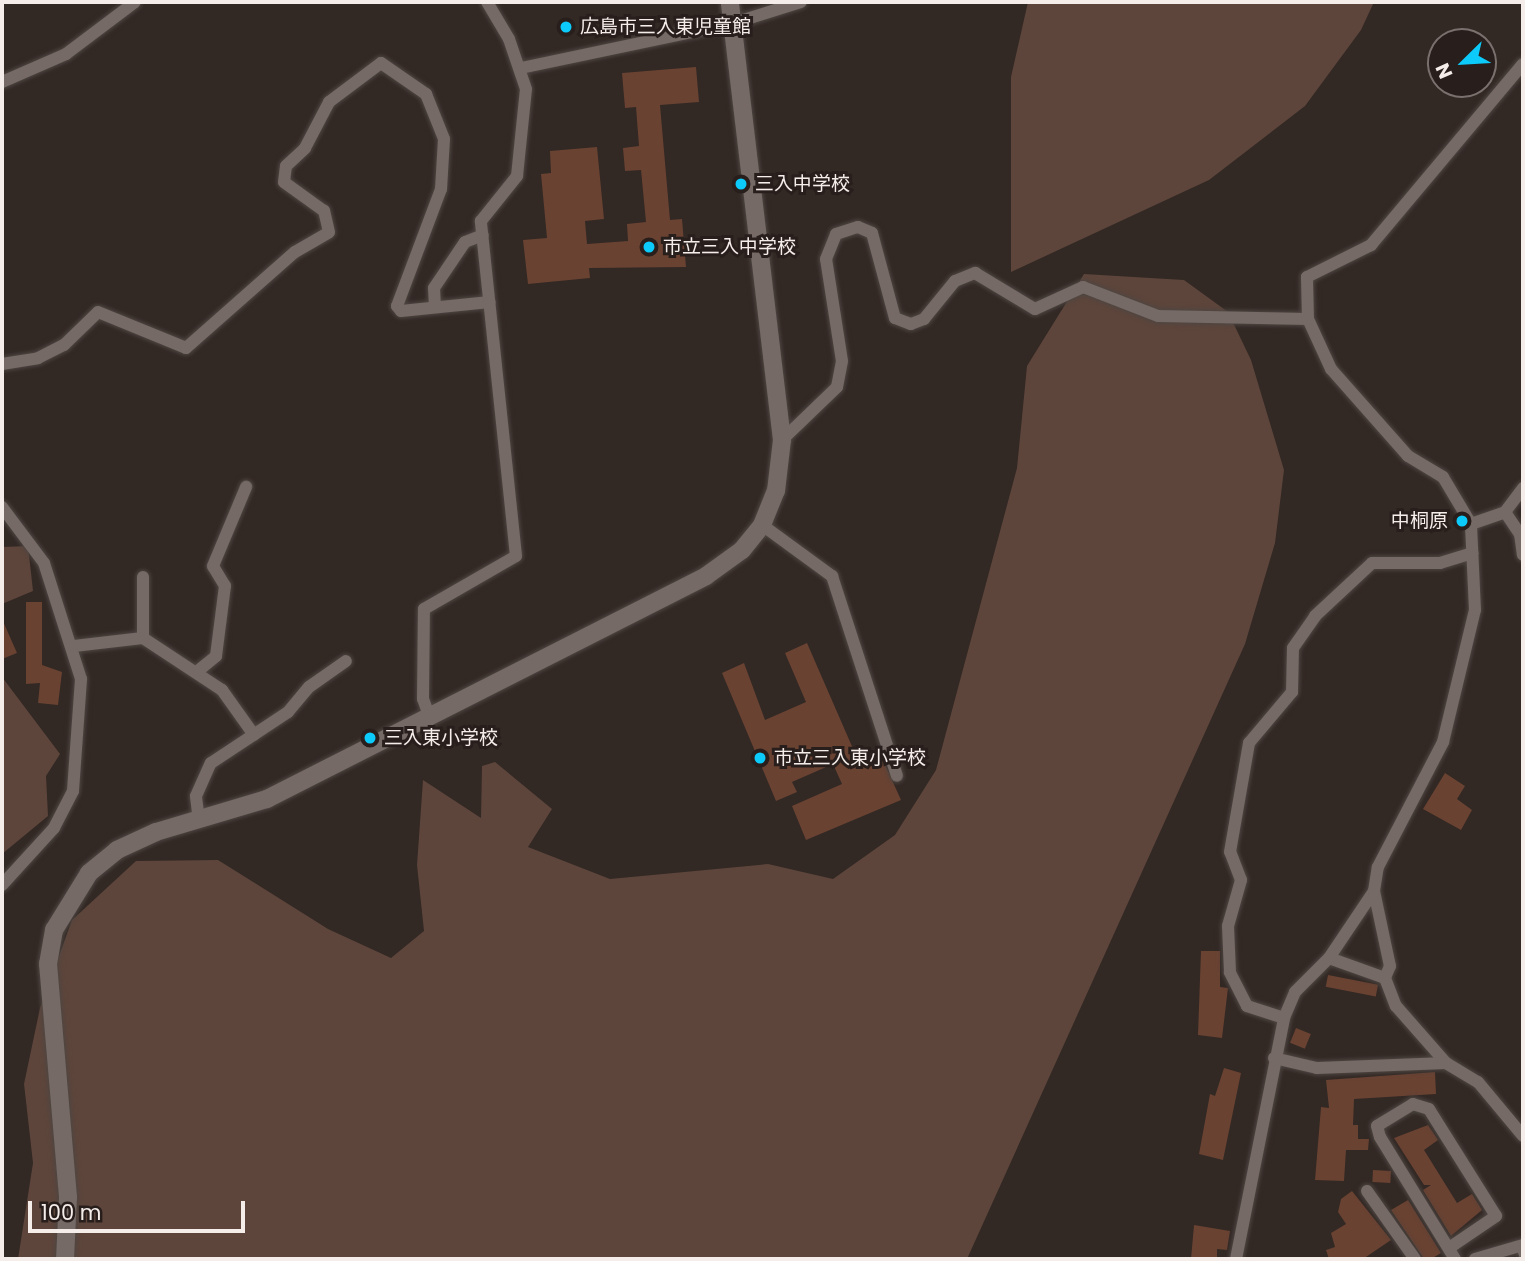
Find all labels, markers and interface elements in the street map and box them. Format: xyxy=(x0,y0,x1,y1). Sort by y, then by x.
place label: 広島市三入東児童館 xyxy=(580,16,751,38)
marker: 広島市三入東児童館 xyxy=(558,19,574,35)
north arrow xyxy=(1427,28,1497,98)
text: N xyxy=(1429,59,1459,83)
place label: 三入中学校 xyxy=(755,173,850,195)
marker: 三入中学校 xyxy=(733,176,749,192)
place label: 市立三入中学校 xyxy=(663,236,796,258)
marker: 市立三入中学校 xyxy=(641,239,657,255)
place label: 中桐原 xyxy=(1391,510,1448,532)
marker: 中桐原 xyxy=(1454,513,1470,529)
place label: 三入東小学校 xyxy=(384,727,498,749)
marker: 三入東小学校 xyxy=(362,730,378,746)
place label: 市立三入東小学校 xyxy=(774,747,926,769)
marker: 市立三入東小学校 xyxy=(752,750,768,766)
scale bar xyxy=(32,1188,248,1232)
text: 100 m xyxy=(41,1198,101,1227)

